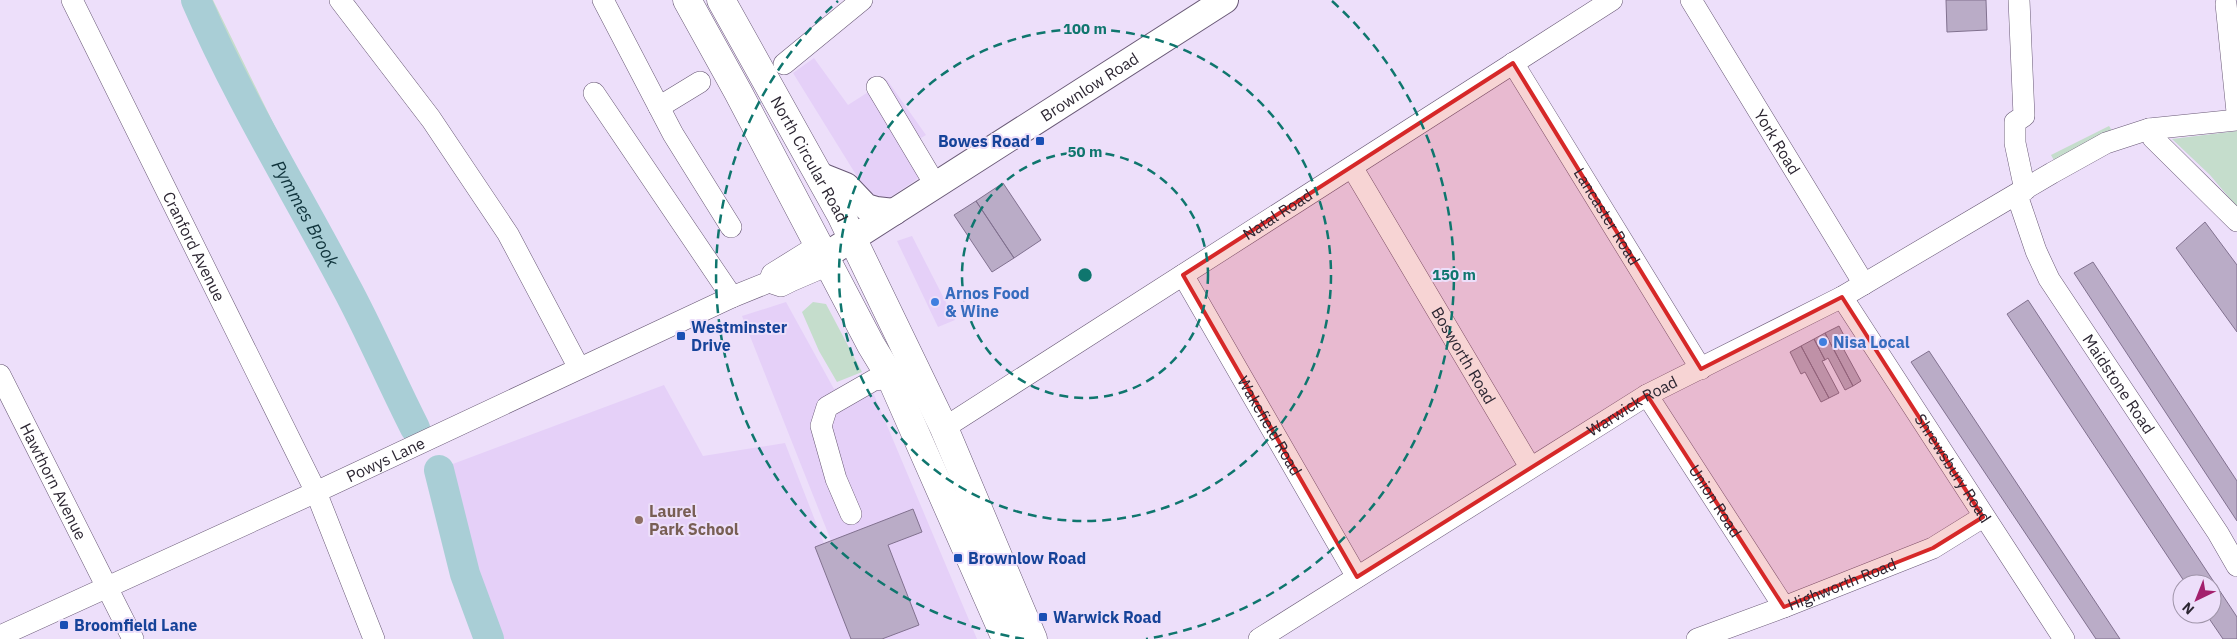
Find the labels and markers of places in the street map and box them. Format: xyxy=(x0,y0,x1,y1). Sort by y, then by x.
place label: Bowes Road xyxy=(938,131,1030,151)
marker: Bowes Road xyxy=(1034,135,1046,147)
centre of rings xyxy=(1076,266,1094,284)
place label: Arnos Food & Wine xyxy=(945,283,1029,321)
marker: Arnos Food & Wine xyxy=(929,296,941,308)
place label: Westminster Drive xyxy=(691,317,788,355)
marker: Westminster Drive xyxy=(675,330,687,342)
place label: Nisa Local xyxy=(1833,332,1910,352)
marker: Nisa Local xyxy=(1817,336,1829,348)
place label: Laurel Park School xyxy=(649,501,739,539)
marker: Laurel Park School xyxy=(633,514,645,526)
place label: Brownlow Road xyxy=(968,548,1086,568)
marker: Brownlow Road xyxy=(952,552,964,564)
place label: Warwick Road xyxy=(1053,607,1161,627)
marker: Warwick Road xyxy=(1037,611,1049,623)
place label: Broomfield Lane xyxy=(74,615,197,635)
marker: Broomfield Lane xyxy=(58,619,70,631)

